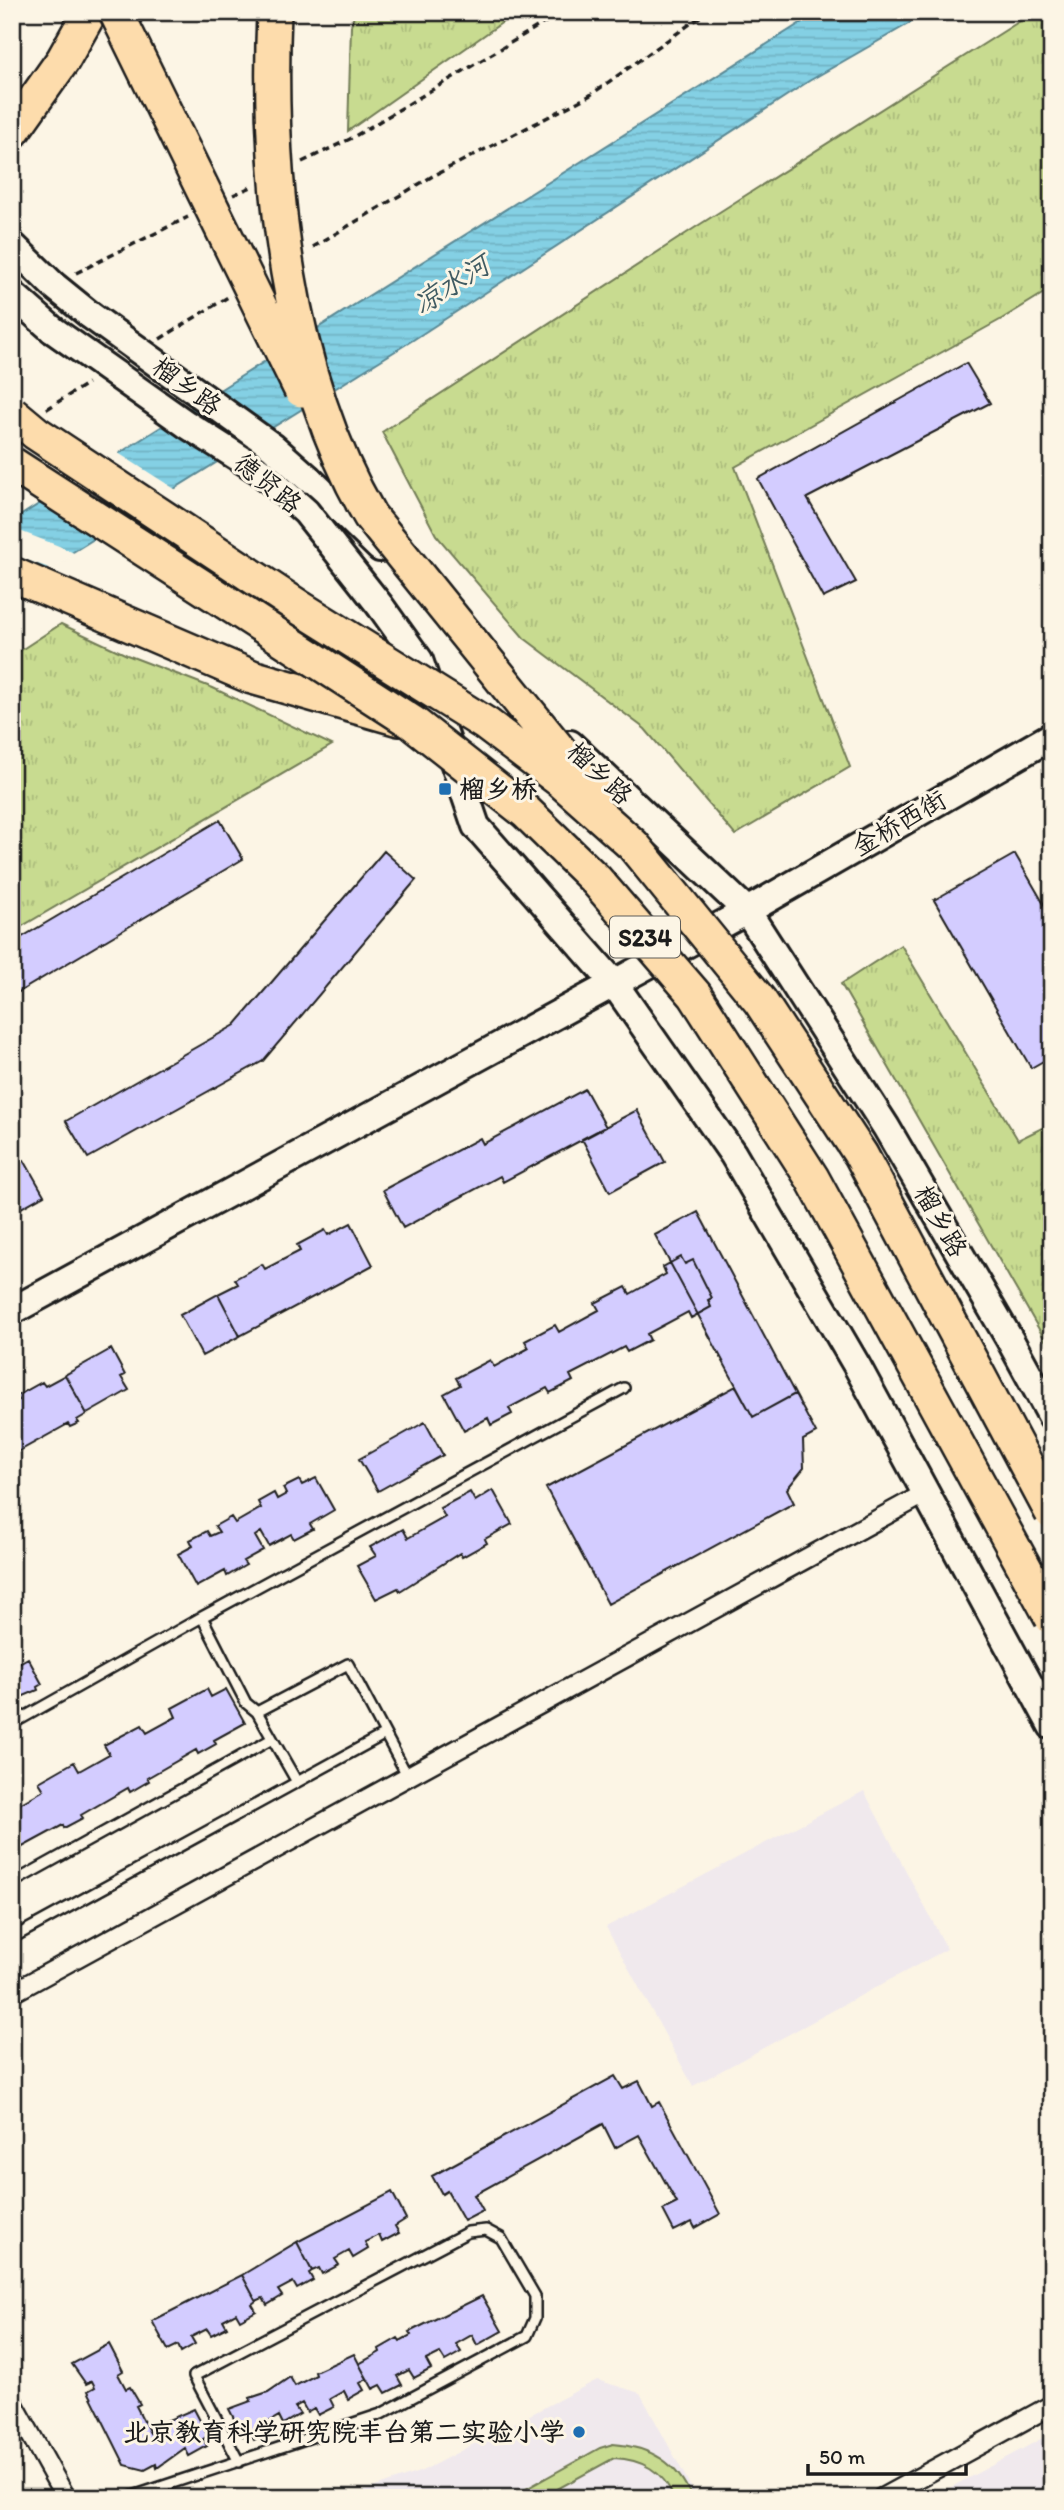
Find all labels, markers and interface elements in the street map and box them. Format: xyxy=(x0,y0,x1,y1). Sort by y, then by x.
water label: 凉水河 xyxy=(406,245,499,321)
street label: 榴乡路 xyxy=(146,350,228,422)
street label: 德贤路 xyxy=(228,446,308,520)
street label: 榴乡路 xyxy=(561,735,639,811)
place label: 榴乡桥 xyxy=(459,773,537,805)
marker: 榴乡桥 xyxy=(437,781,453,797)
street label: 金桥西街 xyxy=(846,783,952,863)
road number: S234 xyxy=(610,917,680,958)
street label: 榴乡路 xyxy=(908,1179,974,1263)
place label: 北京教育科学研究院丰台第二实验小学 xyxy=(123,2416,565,2448)
marker: 北京教育科学研究院丰台第二实验小学 xyxy=(571,2424,587,2440)
scale bar xyxy=(808,2433,966,2477)
text: 50 m xyxy=(819,2444,866,2469)

